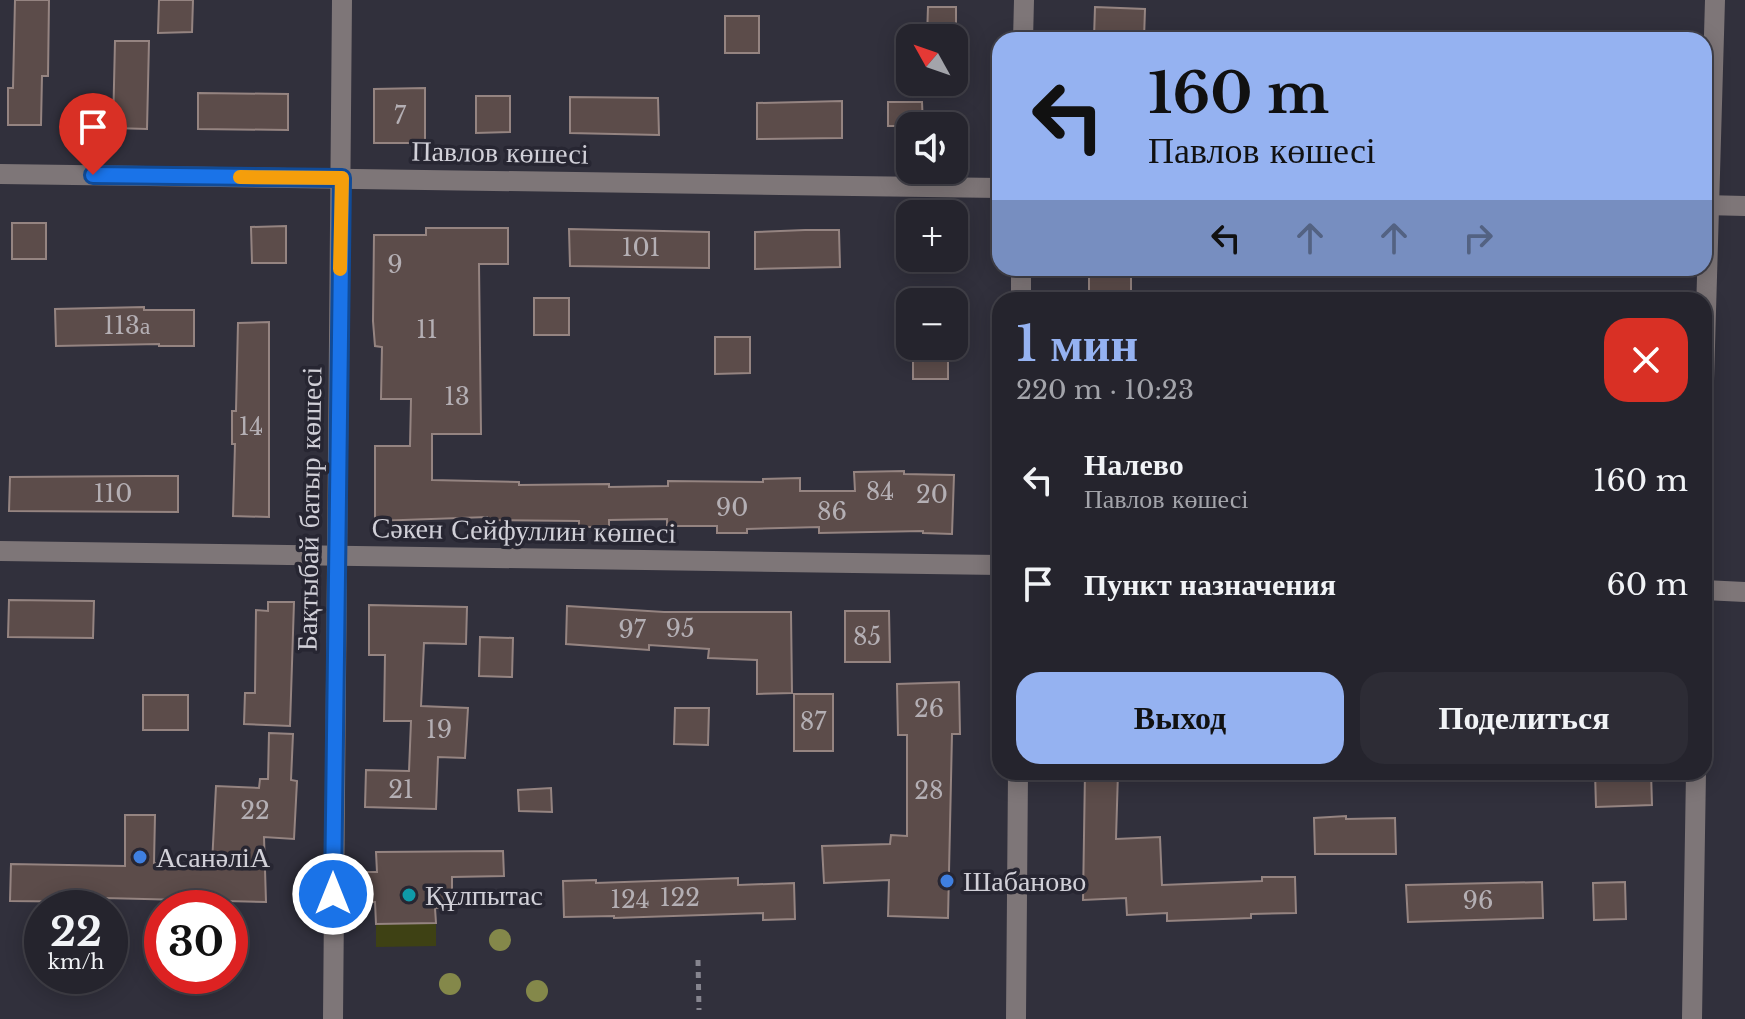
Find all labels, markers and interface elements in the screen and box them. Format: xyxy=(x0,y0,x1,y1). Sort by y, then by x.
north arrow xyxy=(896,24,968,96)
map controls xyxy=(896,24,968,360)
text: 160 m xyxy=(1148,59,1329,128)
icon: left xyxy=(1016,64,1120,168)
pin xyxy=(59,93,127,175)
house number: 7 xyxy=(394,101,407,130)
icon: arrive xyxy=(71,105,115,149)
button: sound xyxy=(896,112,968,184)
text: Павлов көшесі xyxy=(1148,128,1376,173)
street label: Павлов көшесі xyxy=(411,133,589,172)
button: + xyxy=(896,200,968,272)
icon: left xyxy=(1204,216,1248,260)
icon: ahead xyxy=(1288,216,1332,260)
icon: ahead xyxy=(1372,216,1416,260)
icon: right xyxy=(1456,216,1500,260)
house number: 101 xyxy=(622,233,660,262)
house number: 9 xyxy=(387,250,403,279)
button: − xyxy=(896,288,968,360)
house number: 113а xyxy=(104,311,151,340)
text: 1 мин xyxy=(1016,314,1138,374)
house number: 11 xyxy=(416,315,438,344)
button: close xyxy=(1604,318,1688,402)
street label: Бақтыбай батыр көшесі xyxy=(290,366,329,651)
text: 220 m · 10:23 xyxy=(1016,374,1194,406)
house number: 13 xyxy=(444,382,470,411)
house number: 14 xyxy=(239,412,263,441)
text: Налево xyxy=(1084,446,1184,483)
icon: left xyxy=(1016,458,1060,502)
text: 160 m xyxy=(1593,462,1688,499)
house number: 84 xyxy=(866,477,894,506)
house number: 110 xyxy=(94,479,132,508)
house number: 20 xyxy=(916,480,948,509)
text: Павлов көшесі xyxy=(1084,483,1249,515)
house number: 90 xyxy=(716,493,748,522)
house number: 86 xyxy=(817,497,847,526)
street label: Сәкен Сейфуллин көшесі xyxy=(371,510,677,551)
icon: arrive xyxy=(1016,562,1060,606)
text: Пункт назначения xyxy=(1084,566,1336,603)
text: 60 m xyxy=(1606,566,1688,603)
house number: 95 xyxy=(665,614,695,643)
house number: 97 xyxy=(618,615,647,644)
house number: 85 xyxy=(853,622,881,651)
button: Выход xyxy=(1016,672,1344,764)
button: Поделиться xyxy=(1360,672,1688,764)
house number: 26 xyxy=(914,694,944,723)
house number: 87 xyxy=(800,707,827,736)
house number: 19 xyxy=(426,715,452,744)
house number: 21 xyxy=(388,775,414,804)
house number: 28 xyxy=(914,776,944,805)
house number: 22 xyxy=(240,796,270,825)
place label: АсанәліА xyxy=(156,840,271,875)
marker: АсанәліА xyxy=(131,848,149,866)
position arrow xyxy=(291,852,375,936)
place label: Шабаново xyxy=(963,864,1086,899)
marker: Шабаново xyxy=(938,872,956,890)
place label: Құлпытас xyxy=(425,878,543,913)
house number: 122 xyxy=(660,883,700,912)
house number: 124 xyxy=(610,885,650,914)
marker: Құлпытас xyxy=(400,886,418,904)
house number: 96 xyxy=(1463,886,1493,915)
speed limit sign: 30 xyxy=(144,890,248,994)
text: 22 xyxy=(50,907,102,957)
text: km/h xyxy=(48,950,104,974)

